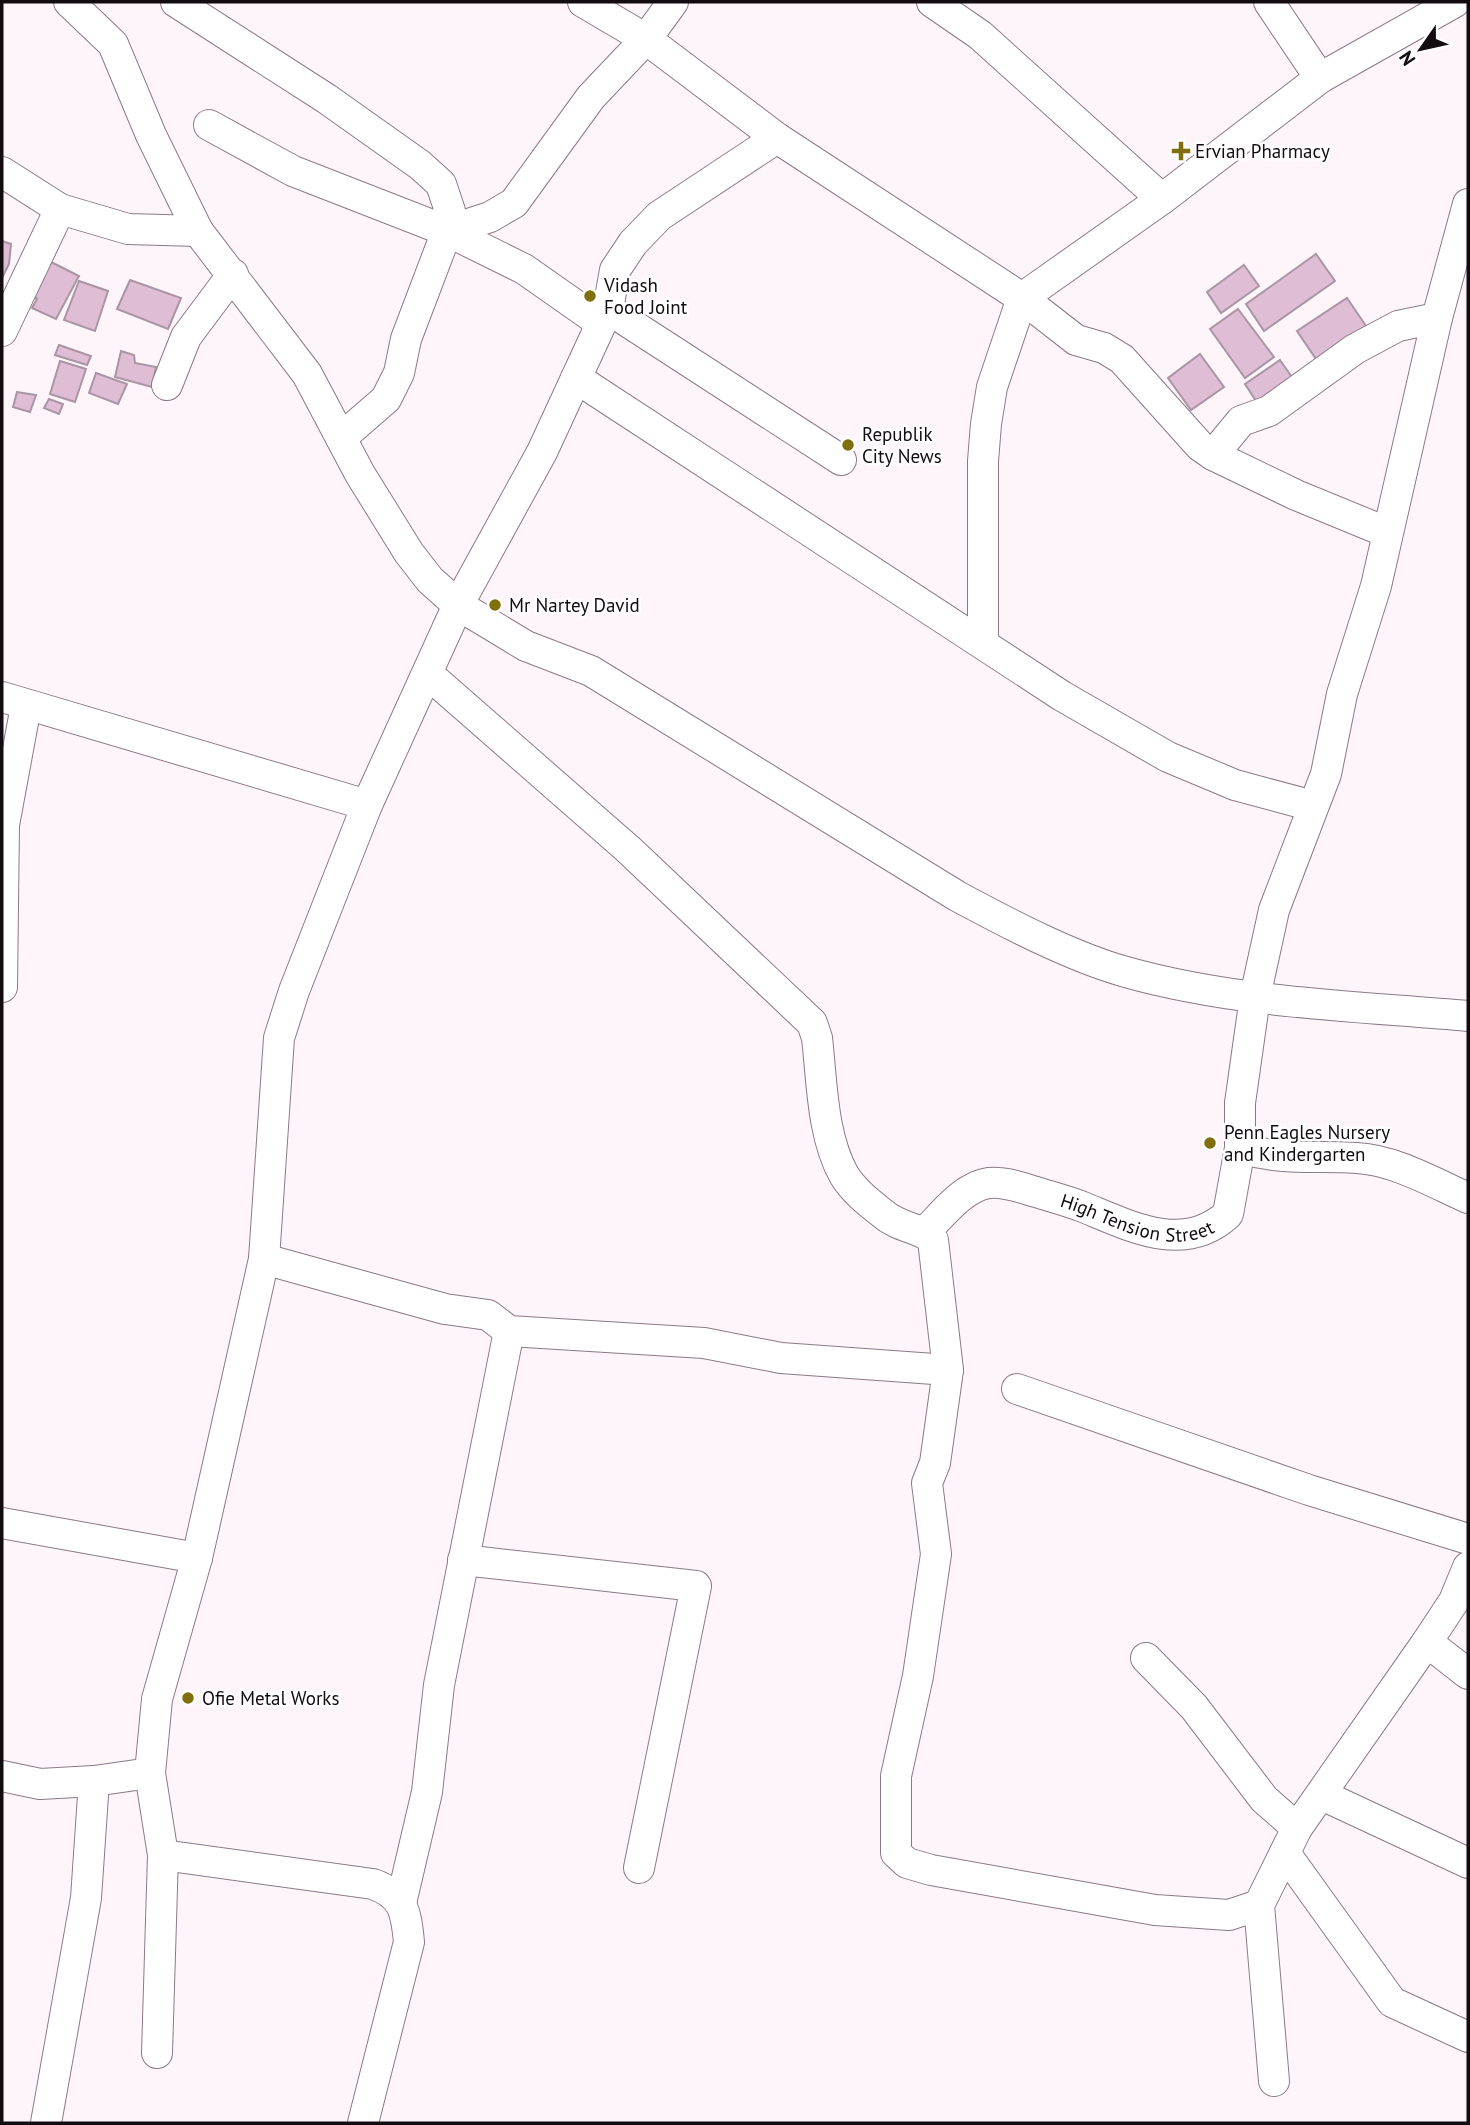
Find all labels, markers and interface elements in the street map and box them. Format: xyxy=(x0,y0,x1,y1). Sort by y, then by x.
north arrow xyxy=(1386,14,1456,84)
text: N xyxy=(1393,47,1420,70)
place label: Ervian Pharmacy xyxy=(1195,139,1330,163)
marker: Ervian Pharmacy xyxy=(1173,143,1189,159)
place label: Vidash Food Joint xyxy=(603,273,688,319)
marker: Vidash Food Joint xyxy=(582,288,598,304)
place label: Republik City News xyxy=(862,422,942,468)
marker: Republik City News xyxy=(840,437,856,453)
place label: Mr Nartey David xyxy=(509,593,640,617)
marker: Mr Nartey David xyxy=(487,597,503,613)
place label: Penn Eagles Nursery and Kindergarten xyxy=(1224,1120,1390,1166)
marker: Penn Eagles Nursery and Kindergarten xyxy=(1202,1135,1218,1151)
street label: High Tension Street xyxy=(1058,1188,1218,1247)
place label: Ofie Metal Works xyxy=(202,1686,339,1710)
marker: Ofie Metal Works xyxy=(180,1690,196,1706)

